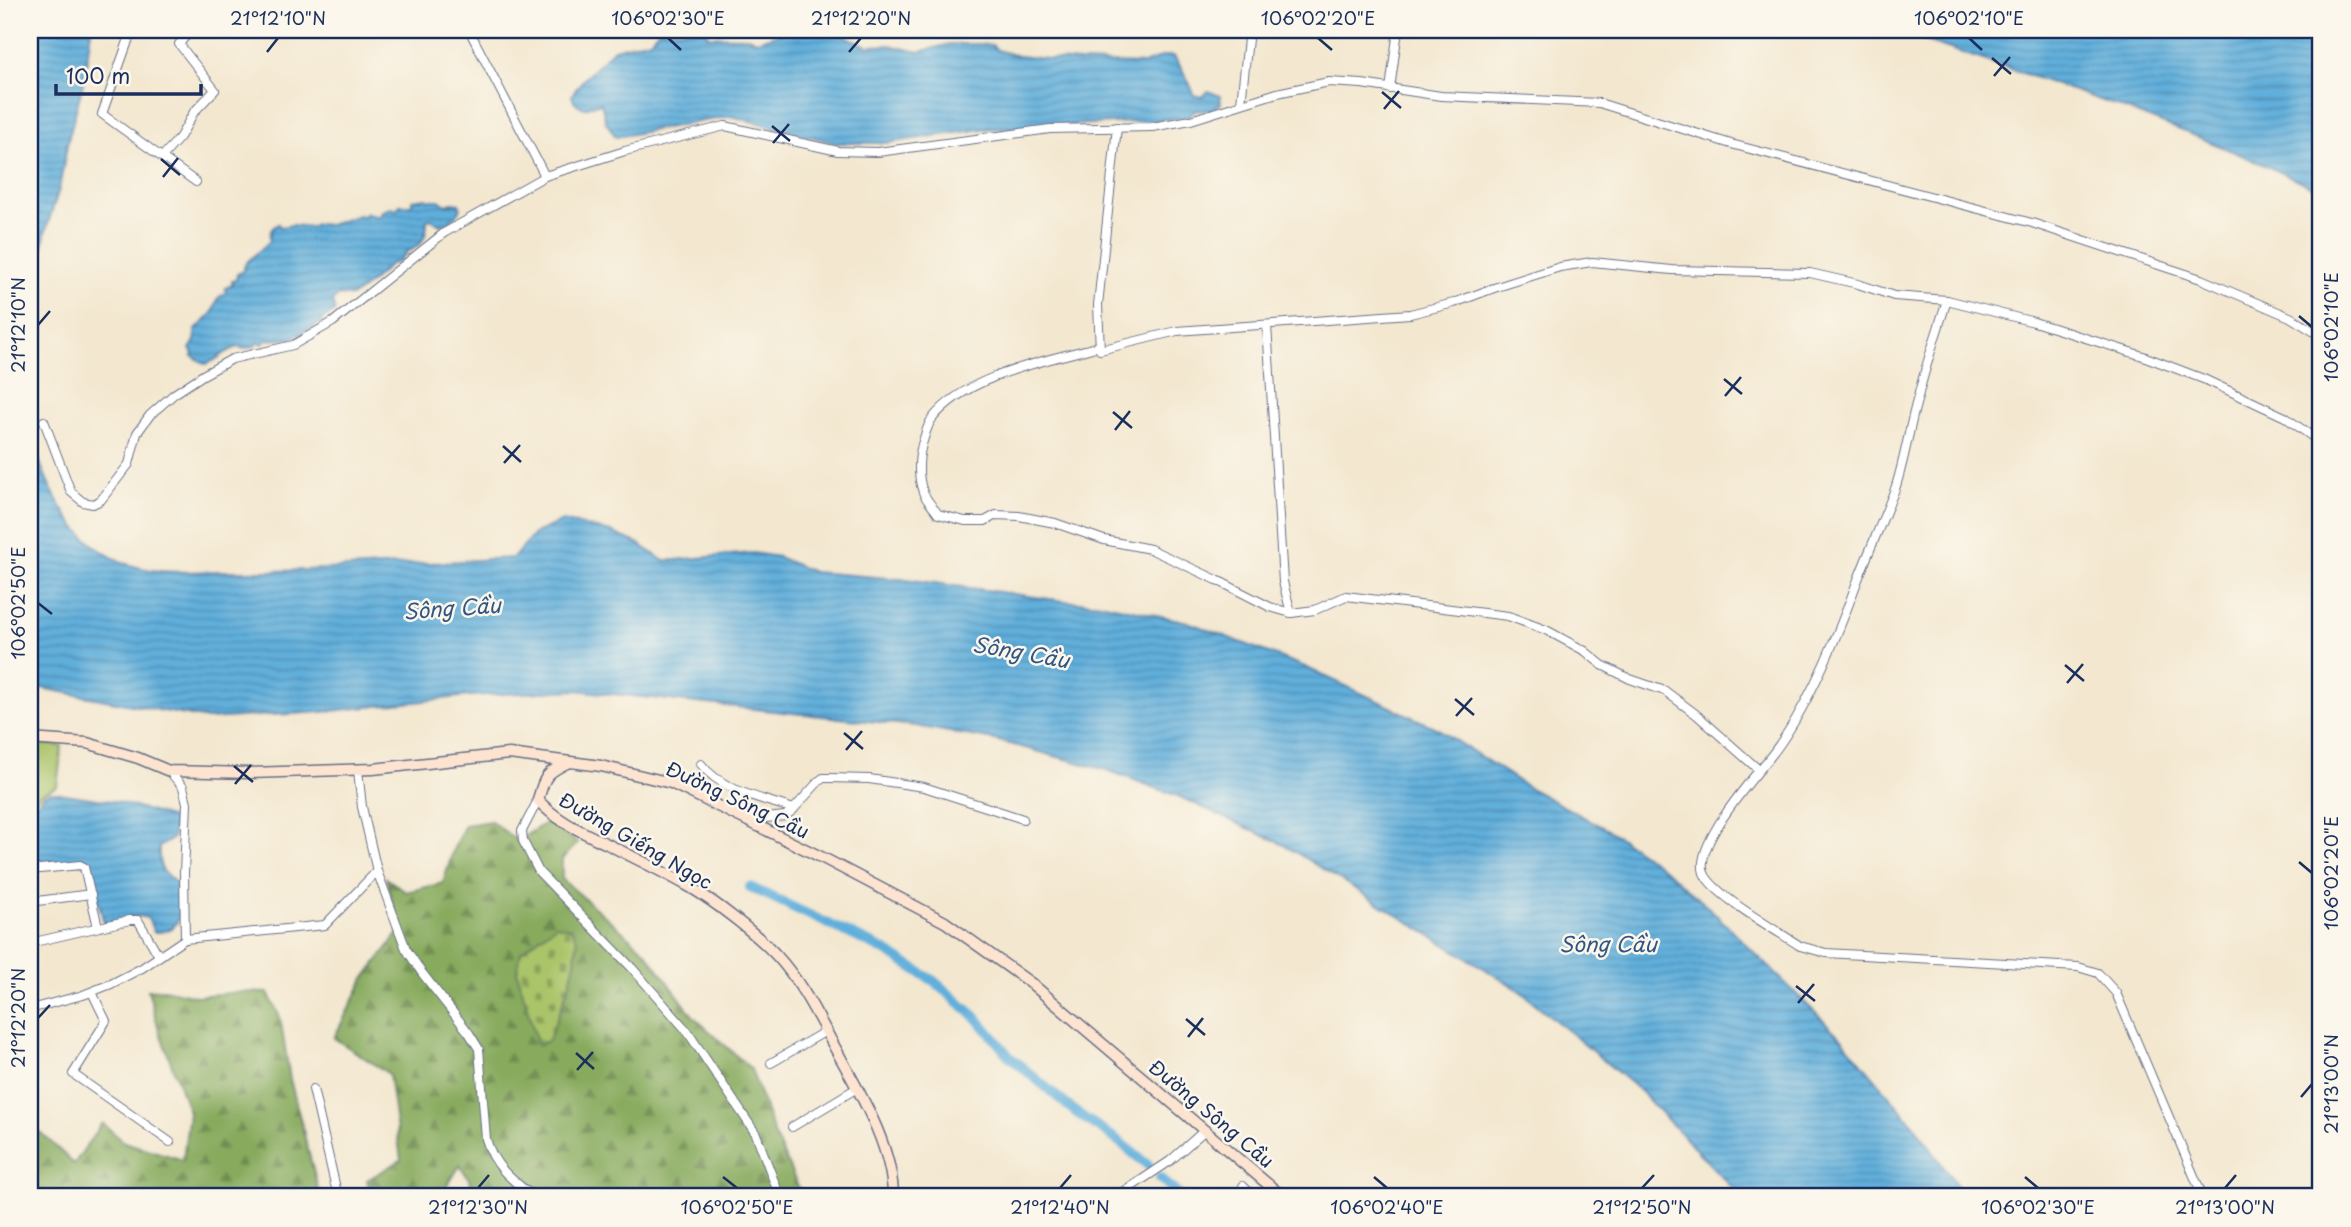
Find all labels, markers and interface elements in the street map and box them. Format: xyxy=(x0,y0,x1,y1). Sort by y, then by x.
text: 21°12'10"N xyxy=(230,4,326,31)
text: 106°02'30"E xyxy=(611,4,725,31)
text: 21°12'20"N xyxy=(811,4,911,31)
text: 106°02'20"E xyxy=(1261,4,1375,31)
text: 106°02'10"E xyxy=(1914,4,2024,31)
scale bar xyxy=(56,52,201,96)
text: 100 m xyxy=(66,59,130,91)
text: 106°02'10"E xyxy=(2317,272,2344,382)
text: 21°12'10"N xyxy=(4,277,31,373)
text: 106°02'50"E xyxy=(4,547,31,659)
water label: Sông Cầu xyxy=(402,588,504,626)
water label: Sông Cầu xyxy=(970,627,1074,676)
street label: Đường Sông Cầu xyxy=(662,753,814,845)
street label: Đường Giếng Ngọc xyxy=(554,785,718,895)
text: 106°02'20"E xyxy=(2317,816,2344,930)
water label: Sông Cầu xyxy=(1559,927,1659,959)
text: 21°12'20"N xyxy=(4,968,31,1068)
text: 21°13'00"N xyxy=(2317,1034,2344,1134)
street label: Đường Sông Cầu xyxy=(1143,1052,1281,1174)
text: 21°12'30"N xyxy=(428,1193,528,1220)
text: 106°02'50"E xyxy=(681,1193,793,1220)
text: 21°12'40"N xyxy=(1010,1193,1110,1220)
text: 106°02'40"E xyxy=(1330,1193,1444,1220)
text: 21°12'50"N xyxy=(1592,1193,1692,1220)
text: 106°02'30"E xyxy=(1981,1193,2095,1220)
text: 21°13'00"N xyxy=(2175,1193,2275,1220)

